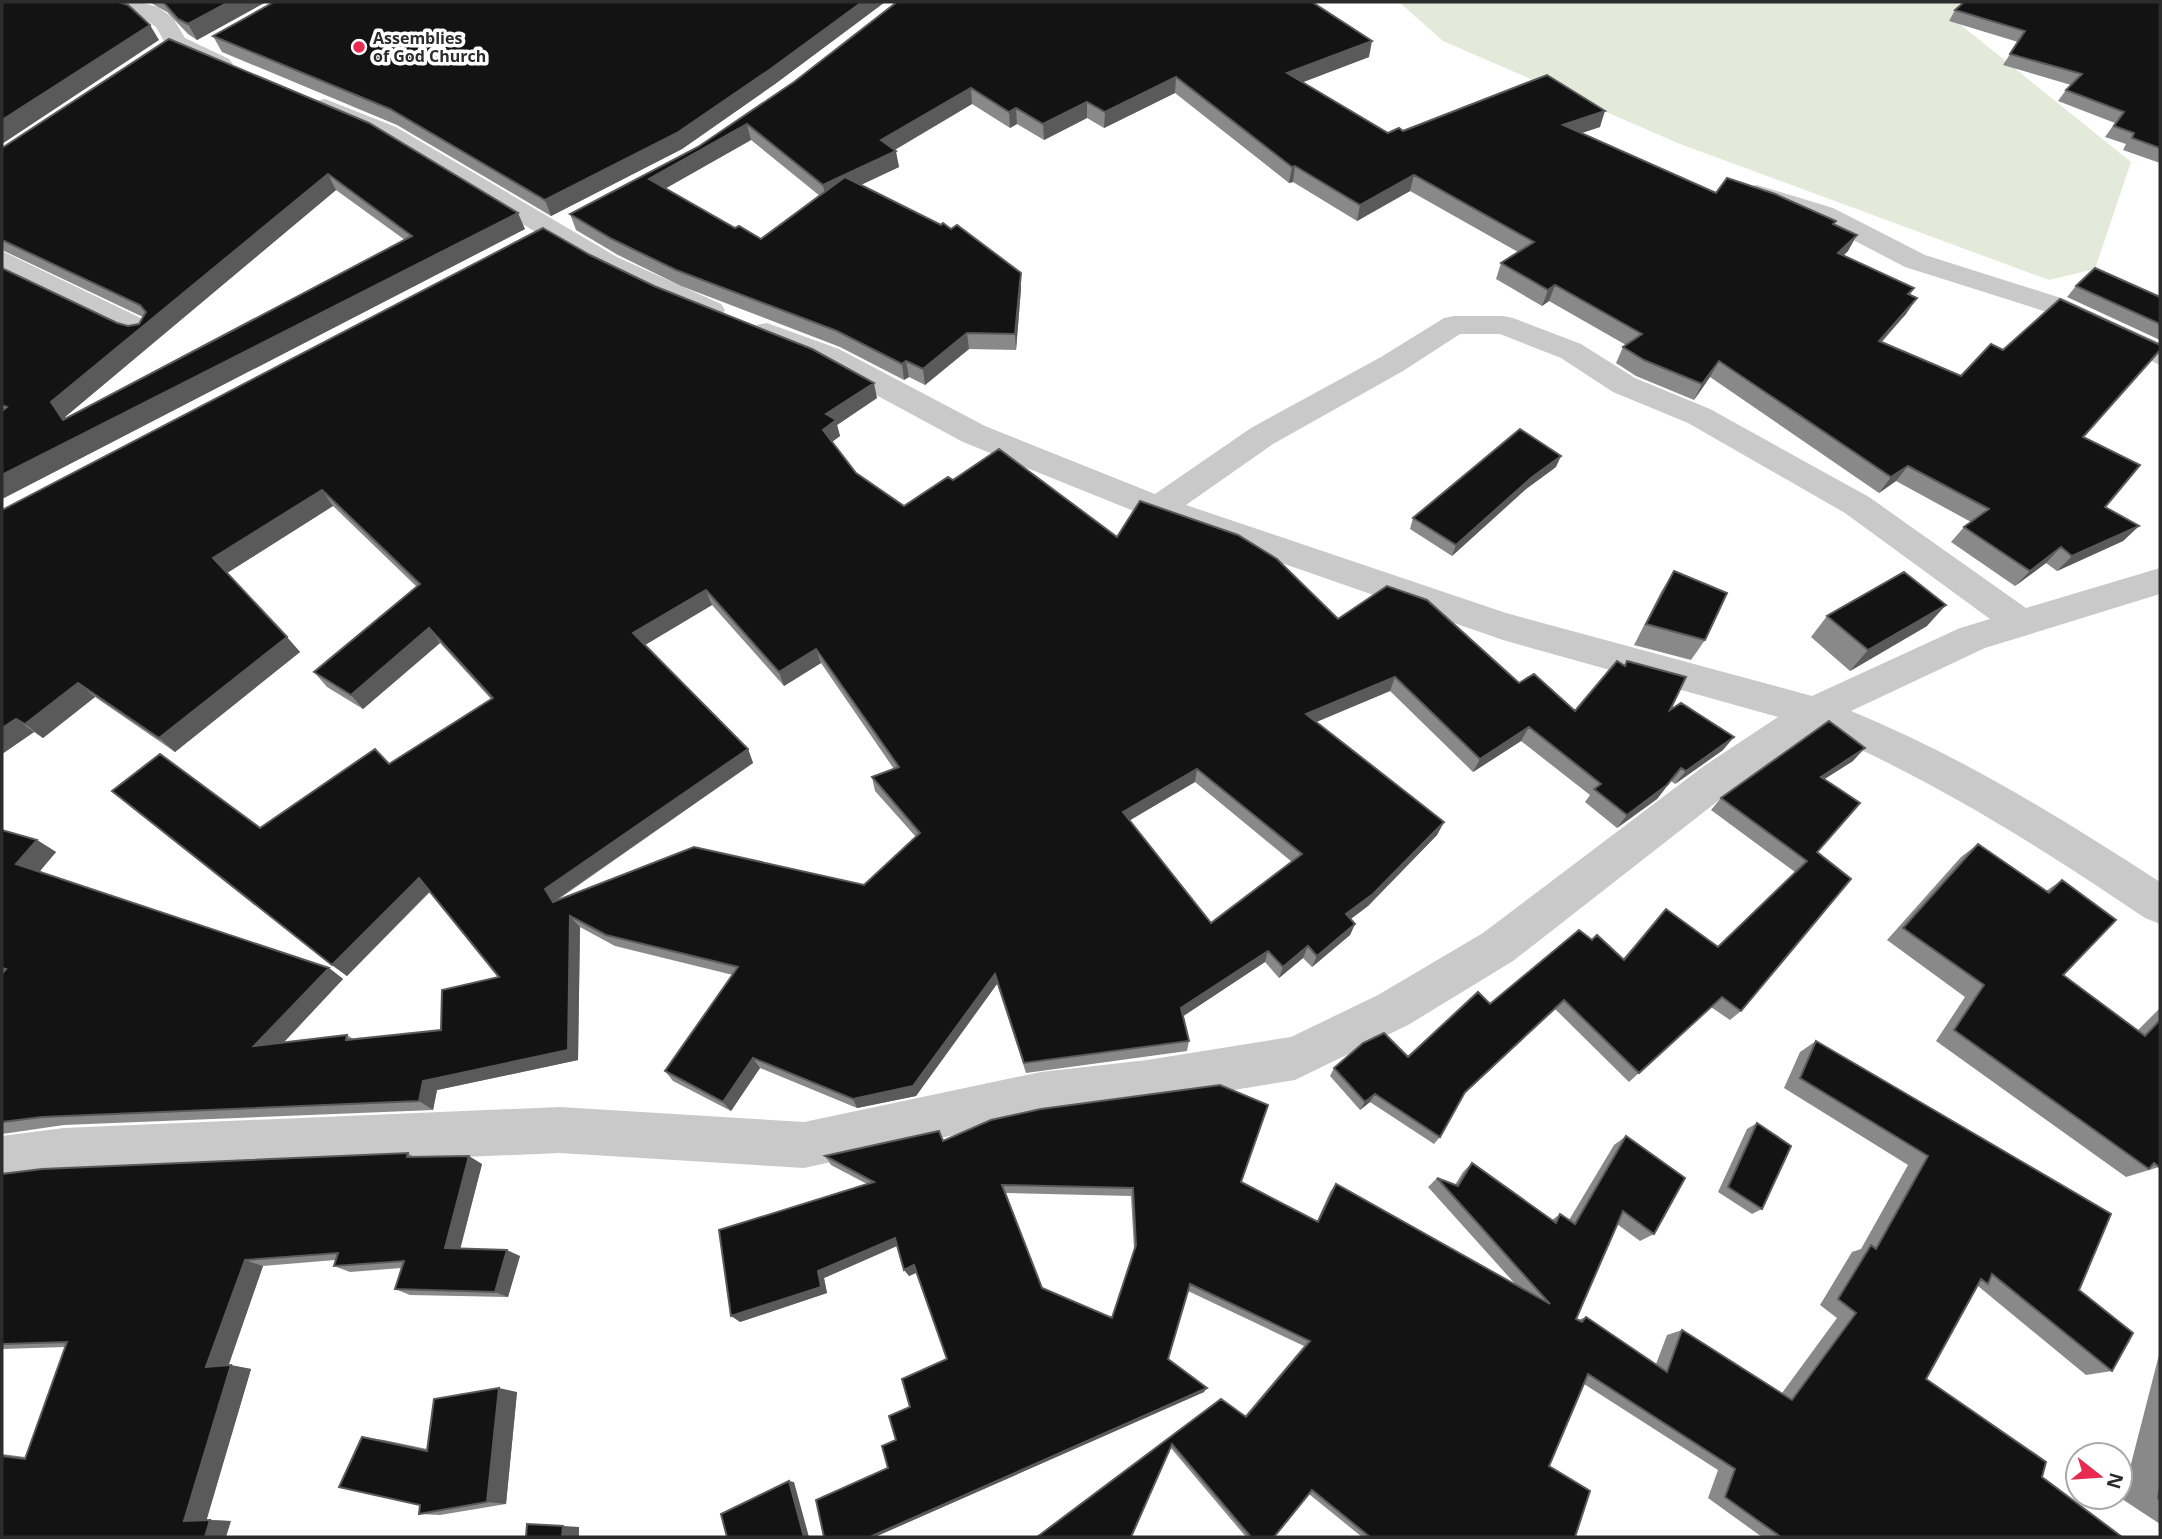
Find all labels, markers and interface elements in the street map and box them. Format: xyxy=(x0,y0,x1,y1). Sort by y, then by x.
place label: Assemblies of God Church xyxy=(373,27,486,67)
marker: Assemblies of God Church xyxy=(351,39,367,55)
north arrow xyxy=(2064,1441,2134,1511)
text: N xyxy=(2101,1470,2130,1492)

